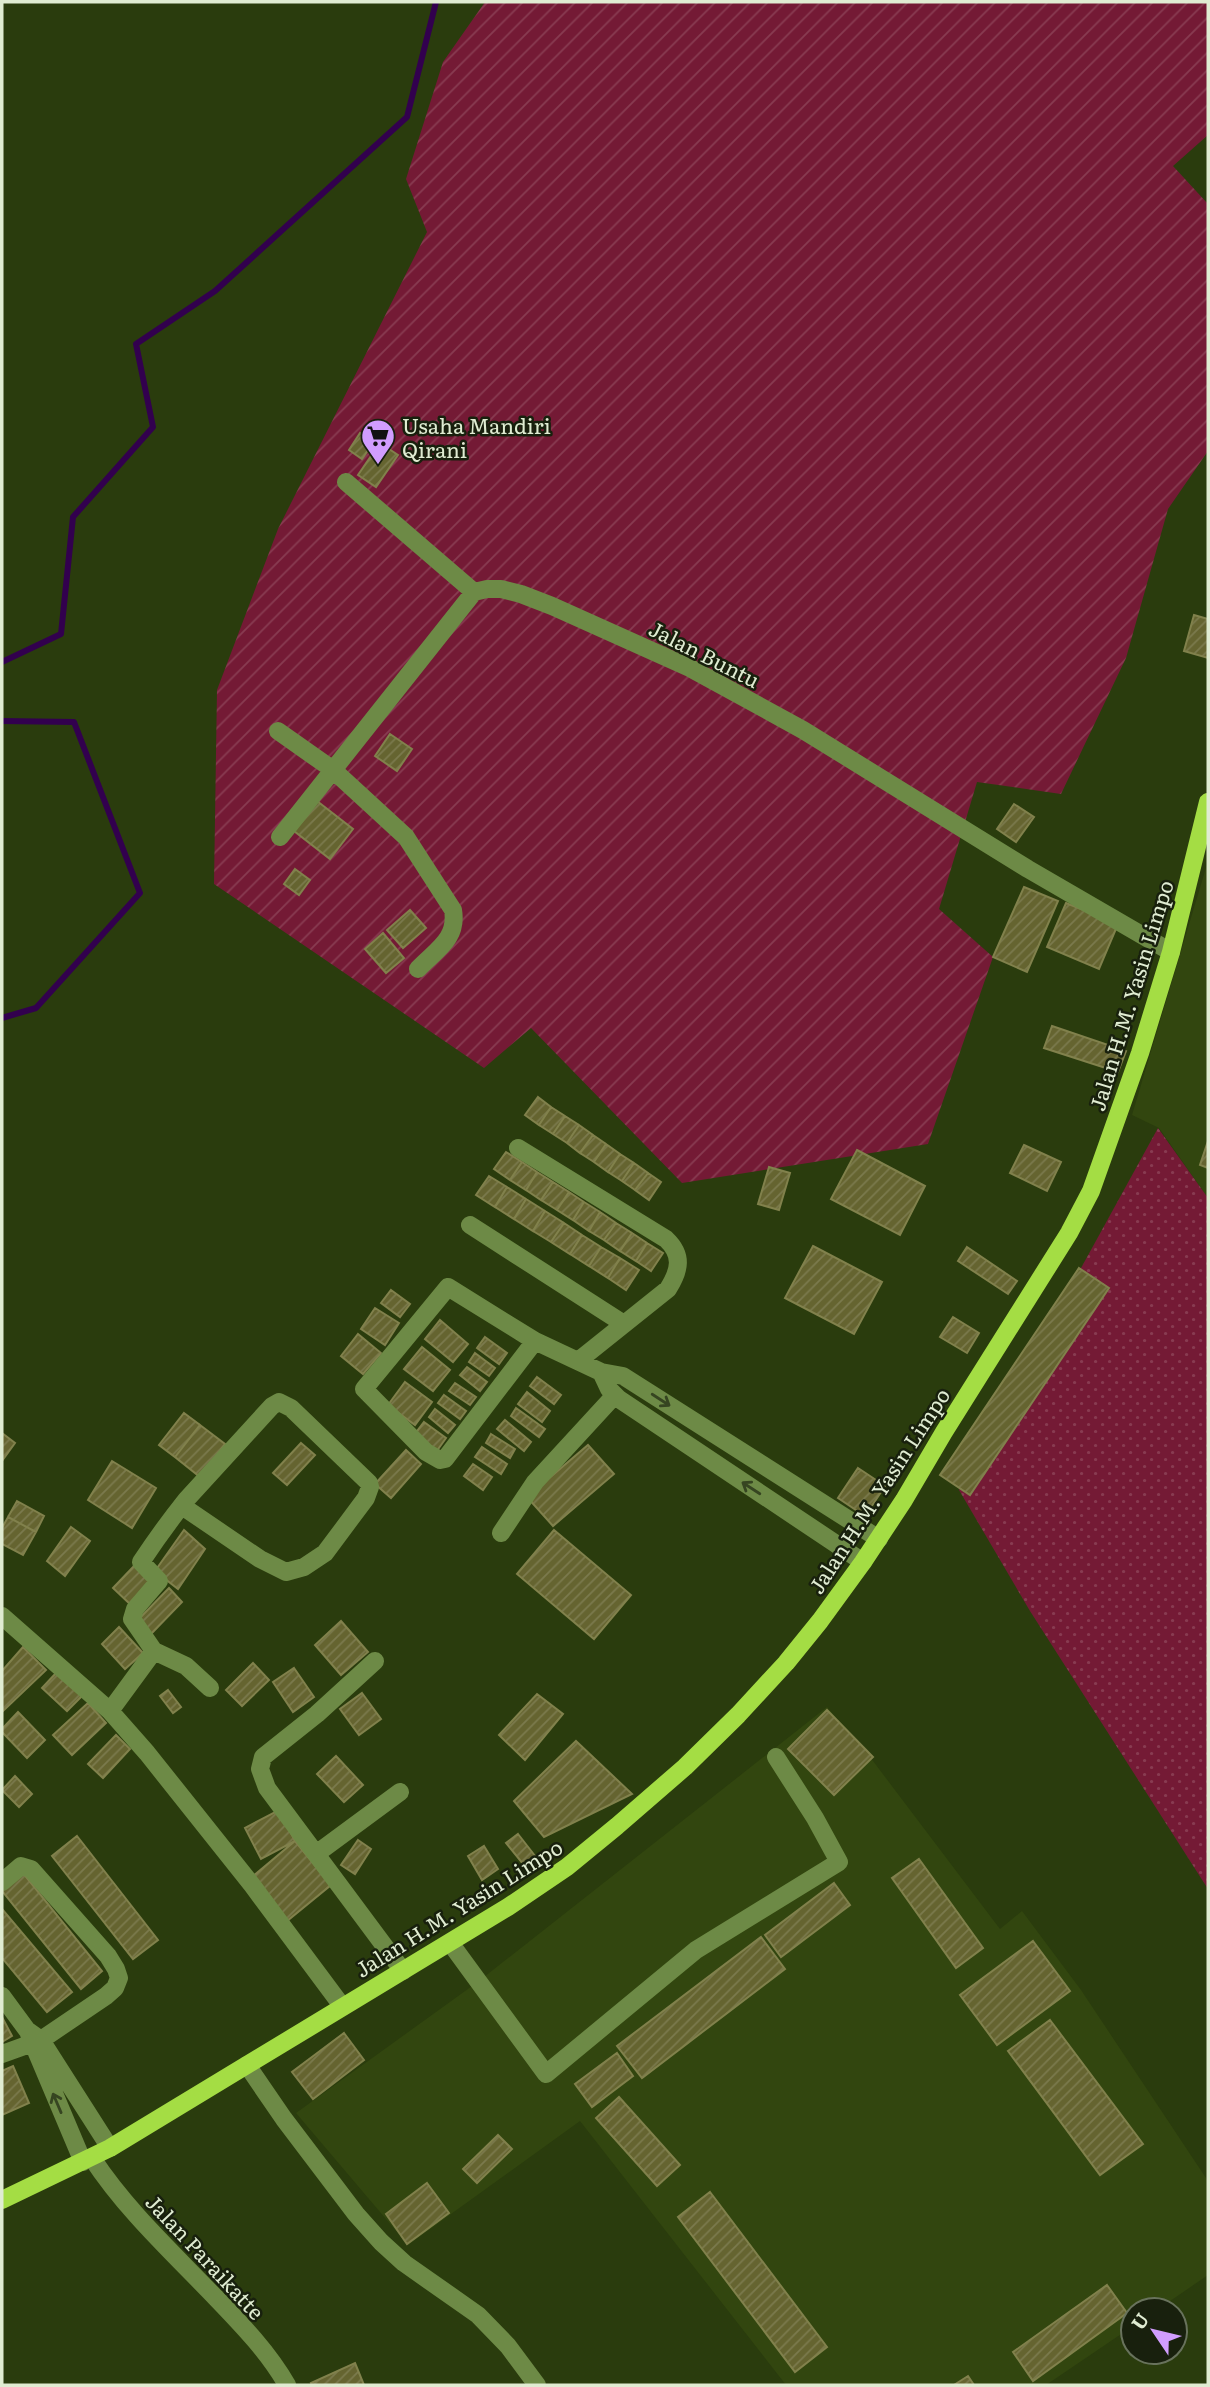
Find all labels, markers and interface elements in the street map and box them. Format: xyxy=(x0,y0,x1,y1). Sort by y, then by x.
place label: Usaha Mandiri Qirani xyxy=(402,409,551,464)
supermarket icon: Usaha Mandiri Qirani xyxy=(359,417,397,466)
street label: Jalan Buntu xyxy=(644,612,766,694)
street label: Jalan H.M. Yasin Limpo xyxy=(1080,876,1180,1114)
street label: Jalan H.M. Yasin Limpo xyxy=(800,1381,956,1599)
one-way arrow xyxy=(651,1394,671,1408)
one-way arrow xyxy=(741,1480,761,1494)
street label: Jalan H.M. Yasin Limpo xyxy=(348,1830,568,1984)
one-way arrow xyxy=(50,2093,63,2114)
street label: Jalan Paraikatte xyxy=(140,2186,273,2326)
north arrow xyxy=(1119,2296,1189,2366)
text: U xyxy=(1124,2306,1155,2335)

